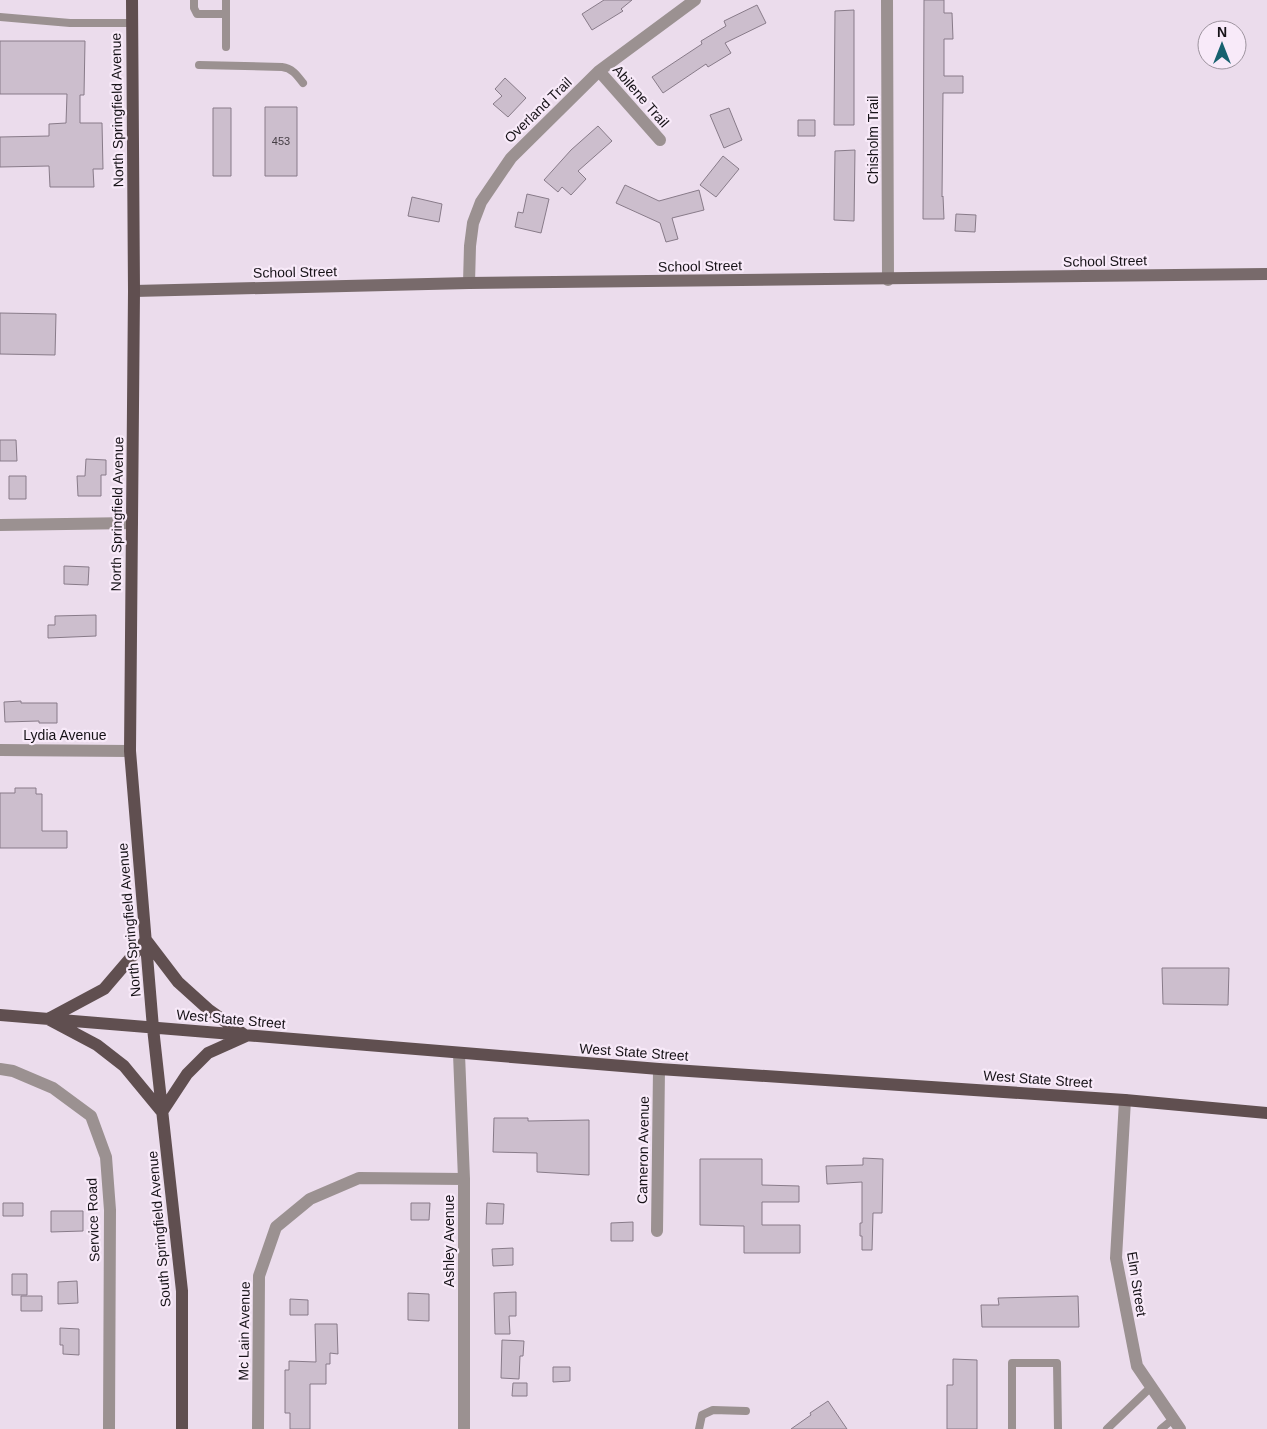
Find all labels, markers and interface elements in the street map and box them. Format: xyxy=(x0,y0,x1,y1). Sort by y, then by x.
north arrow xyxy=(1197,20,1247,70)
text: N xyxy=(1217,24,1227,40)
street label: North Springfield Avenue xyxy=(108,32,126,187)
street label: Abilene Trail xyxy=(610,62,672,130)
street label: Overland Trail xyxy=(501,74,575,146)
street label: Chisholm Trail xyxy=(865,96,881,184)
house number: 453 xyxy=(272,135,290,147)
street label: School Street xyxy=(1063,252,1147,270)
street label: School Street xyxy=(658,257,742,275)
street label: School Street xyxy=(253,263,337,281)
street label: North Springfield Avenue xyxy=(108,436,126,591)
street label: Lydia Avenue xyxy=(23,727,107,743)
street label: North Springfield Avenue xyxy=(114,842,144,998)
street label: West State Street xyxy=(176,1006,286,1032)
street label: West State Street xyxy=(579,1040,689,1064)
street label: West State Street xyxy=(983,1067,1093,1091)
street label: Cameron Avenue xyxy=(634,1096,652,1204)
street label: South Springfield Avenue xyxy=(144,1150,174,1308)
street label: Service Road xyxy=(84,1178,102,1262)
street label: Ashley Avenue xyxy=(441,1195,457,1287)
street label: Elm Street xyxy=(1124,1250,1150,1318)
street label: Mc Lain Avenue xyxy=(235,1281,253,1381)

